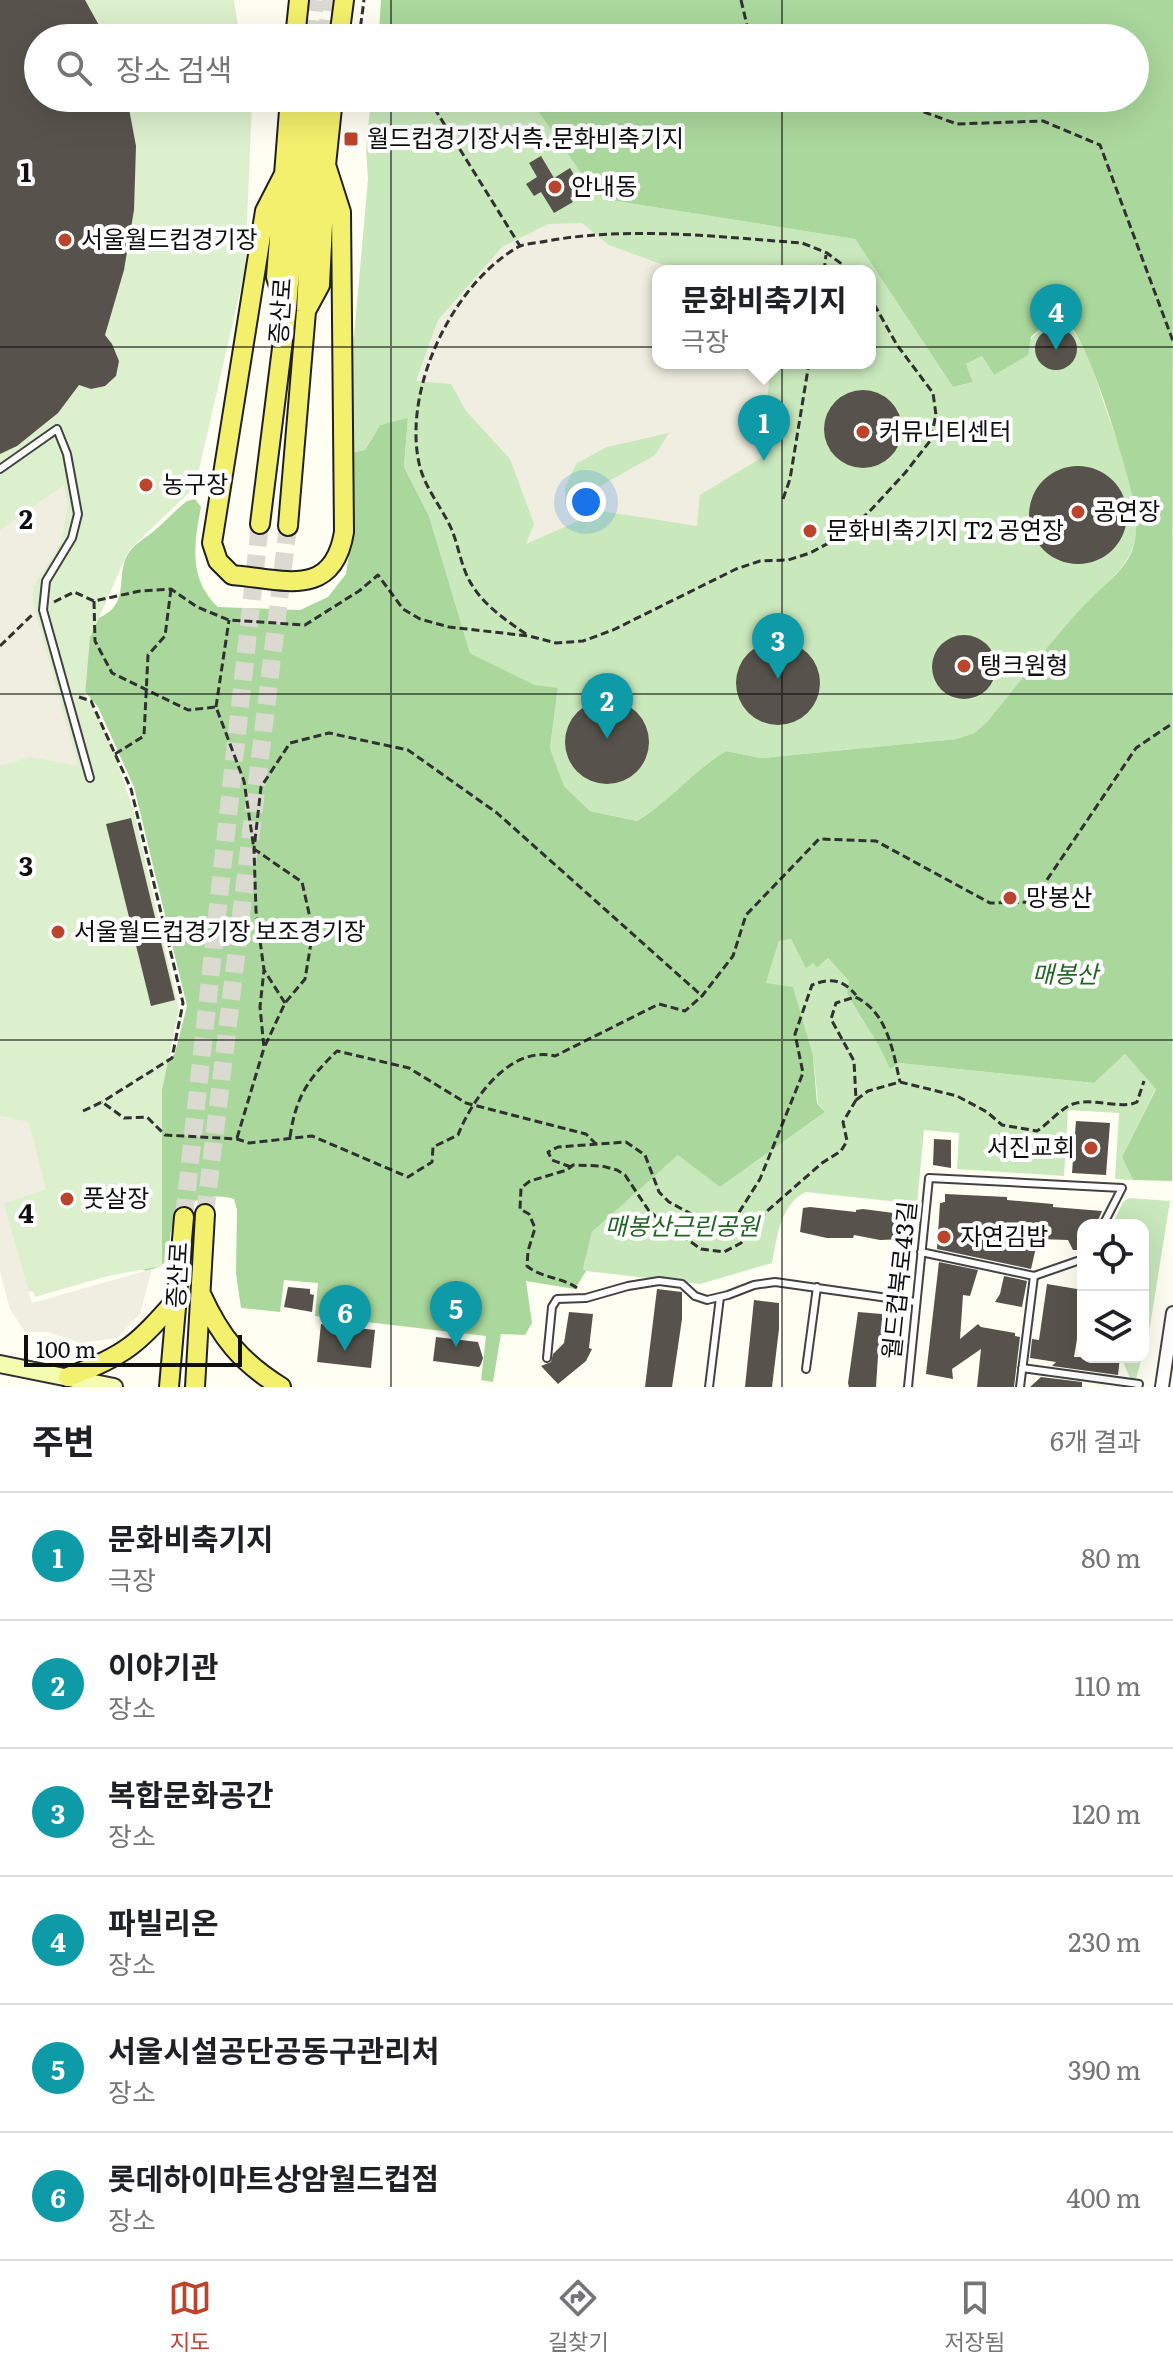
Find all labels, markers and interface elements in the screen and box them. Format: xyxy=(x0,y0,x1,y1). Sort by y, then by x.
search box xyxy=(24,24,1149,112)
icon: search xyxy=(52,46,96,90)
text: 장소 검색 xyxy=(116,46,232,90)
place label: 월드컵경기장서측.문화비축기지 xyxy=(367,119,684,154)
marker: 월드컵경기장서측.문화비축기지 xyxy=(342,130,360,148)
text: 1 xyxy=(21,151,32,190)
place label: 안내동 xyxy=(571,167,637,202)
marker: 안내동 xyxy=(546,178,564,196)
place label: 서울월드컵경기장 xyxy=(81,220,258,255)
marker: 서울월드컵경기장 xyxy=(56,231,74,249)
popup xyxy=(652,265,876,369)
text: 문화비축기지 xyxy=(681,276,847,320)
street label: 증산로 xyxy=(259,277,298,345)
pin: 4 xyxy=(1030,284,1082,350)
text: 극장 xyxy=(681,320,729,359)
pin: 1 xyxy=(738,395,790,461)
place label: 커뮤니티센터 xyxy=(879,412,1011,447)
marker: 커뮤니티센터 xyxy=(854,423,872,441)
place label: 농구장 xyxy=(162,465,228,500)
marker: 농구장 xyxy=(137,476,155,494)
your location xyxy=(566,482,606,522)
place label: 공연장 xyxy=(1094,492,1160,527)
text: 2 xyxy=(19,498,33,537)
marker: 공연장 xyxy=(1069,503,1087,521)
place label: 문화비축기지 T2 공연장 xyxy=(826,511,1064,546)
marker: 문화비축기지 T2 공연장 xyxy=(801,522,819,540)
pin: 3 xyxy=(752,613,804,679)
place label: 탱크원형 xyxy=(980,646,1068,681)
marker: 탱크원형 xyxy=(955,657,973,675)
pin: 2 xyxy=(581,673,633,739)
text: 3 xyxy=(19,845,33,884)
place label: 망봉산 xyxy=(1026,878,1092,913)
marker: 망봉산 xyxy=(1001,889,1019,907)
place label: 서울월드컵경기장 보조경기장 xyxy=(74,912,366,947)
marker: 서울월드컵경기장 보조경기장 xyxy=(49,923,67,941)
park label: 매봉산 xyxy=(1032,955,1101,990)
place label: 서진교회 xyxy=(987,1128,1075,1163)
marker: 서진교회 xyxy=(1082,1139,1100,1157)
place label: 풋살장 xyxy=(83,1179,149,1214)
marker: 풋살장 xyxy=(58,1190,76,1208)
text: 4 xyxy=(18,1192,34,1231)
street label: 월드컵북로43길 xyxy=(872,1199,923,1360)
park label: 매봉산근린공원 xyxy=(605,1207,761,1242)
place label: 자연김밥 xyxy=(960,1217,1048,1252)
map controls xyxy=(1077,1219,1149,1363)
button: locate xyxy=(1077,1219,1149,1291)
marker: 자연김밥 xyxy=(935,1228,953,1246)
street label: 증산로 xyxy=(156,1241,195,1309)
pin: 5 xyxy=(430,1281,482,1347)
pin: 6 xyxy=(319,1285,371,1351)
button: layers xyxy=(1077,1291,1149,1363)
scale bar xyxy=(24,1331,242,1367)
text: 100 m xyxy=(36,1332,96,1365)
text: 주변 xyxy=(32,1414,95,1464)
text: 6개 결과 xyxy=(1050,1420,1141,1459)
text: 문화비축기지 xyxy=(108,1515,274,1559)
text: 1 xyxy=(53,1537,63,1576)
text: 80 m xyxy=(1081,1537,1141,1576)
text: 극장 xyxy=(108,1559,156,1598)
text: 이야기관 xyxy=(108,1643,218,1687)
text: 2 xyxy=(51,1665,65,1704)
text: 110 m xyxy=(1074,1665,1141,1704)
text: 장소 xyxy=(108,1687,156,1726)
text: 복합문화공간 xyxy=(108,1771,274,1815)
text: 3 xyxy=(51,1793,65,1832)
text: 120 m xyxy=(1072,1793,1141,1832)
text: 장소 xyxy=(108,1815,156,1854)
text: 파빌리온 xyxy=(108,1899,218,1943)
text: 4 xyxy=(50,1921,66,1960)
text: 230 m xyxy=(1068,1921,1141,1960)
text: 장소 xyxy=(108,1943,156,1982)
text: 서울시설공단공동구관리처 xyxy=(108,2027,439,2071)
text: 5 xyxy=(51,2049,65,2088)
text: 390 m xyxy=(1068,2049,1141,2088)
text: 장소 xyxy=(108,2071,156,2110)
text: 롯데하이마트상암월드컵점 xyxy=(108,2155,439,2199)
text: 6 xyxy=(50,2177,66,2216)
text: 400 m xyxy=(1066,2177,1141,2216)
text: 장소 xyxy=(108,2199,156,2238)
tab: 지도 xyxy=(168,2276,212,2357)
tab: 길찾기 xyxy=(548,2276,609,2357)
tab: 저장됨 xyxy=(944,2276,1005,2357)

